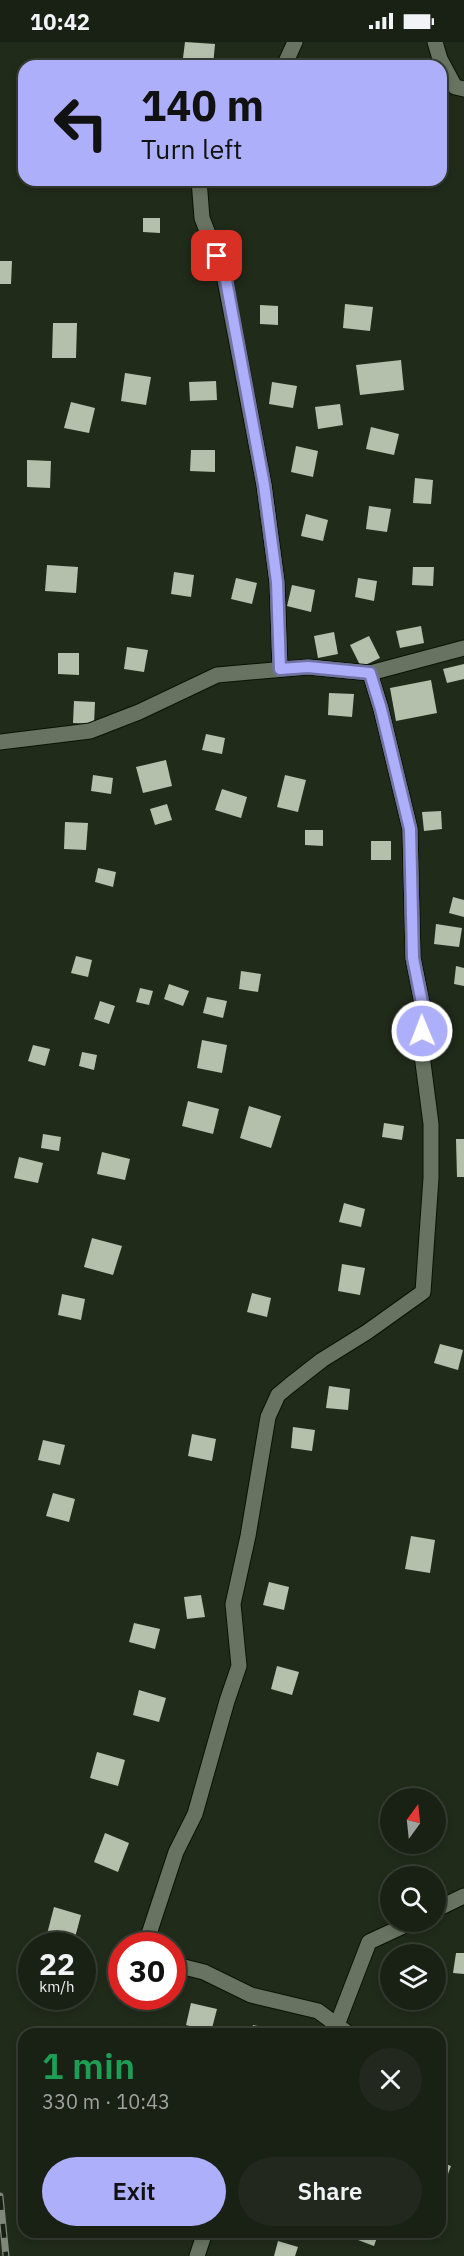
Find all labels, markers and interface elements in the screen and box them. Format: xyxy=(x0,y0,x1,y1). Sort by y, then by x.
text: 10:42 xyxy=(30,7,90,36)
text: 140 m xyxy=(141,78,264,133)
icon: left xyxy=(42,84,120,162)
text: Turn left xyxy=(141,131,242,166)
pin xyxy=(191,230,242,281)
icon: arrive xyxy=(200,239,233,272)
position arrow xyxy=(390,999,454,1063)
north arrow xyxy=(380,1788,446,1854)
map controls xyxy=(380,1788,446,2010)
button: search xyxy=(380,1866,446,1932)
speed limit sign: 30 xyxy=(108,1932,186,2010)
text: 22 xyxy=(39,1944,75,1983)
button: layers xyxy=(380,1944,446,2010)
text: km/h xyxy=(39,1977,75,1996)
text: 1 min xyxy=(42,2042,135,2089)
button: close xyxy=(359,2048,422,2111)
text: 330 m · 10:43 xyxy=(42,2088,170,2115)
button: Exit xyxy=(42,2157,226,2226)
button: Share xyxy=(238,2157,422,2226)

